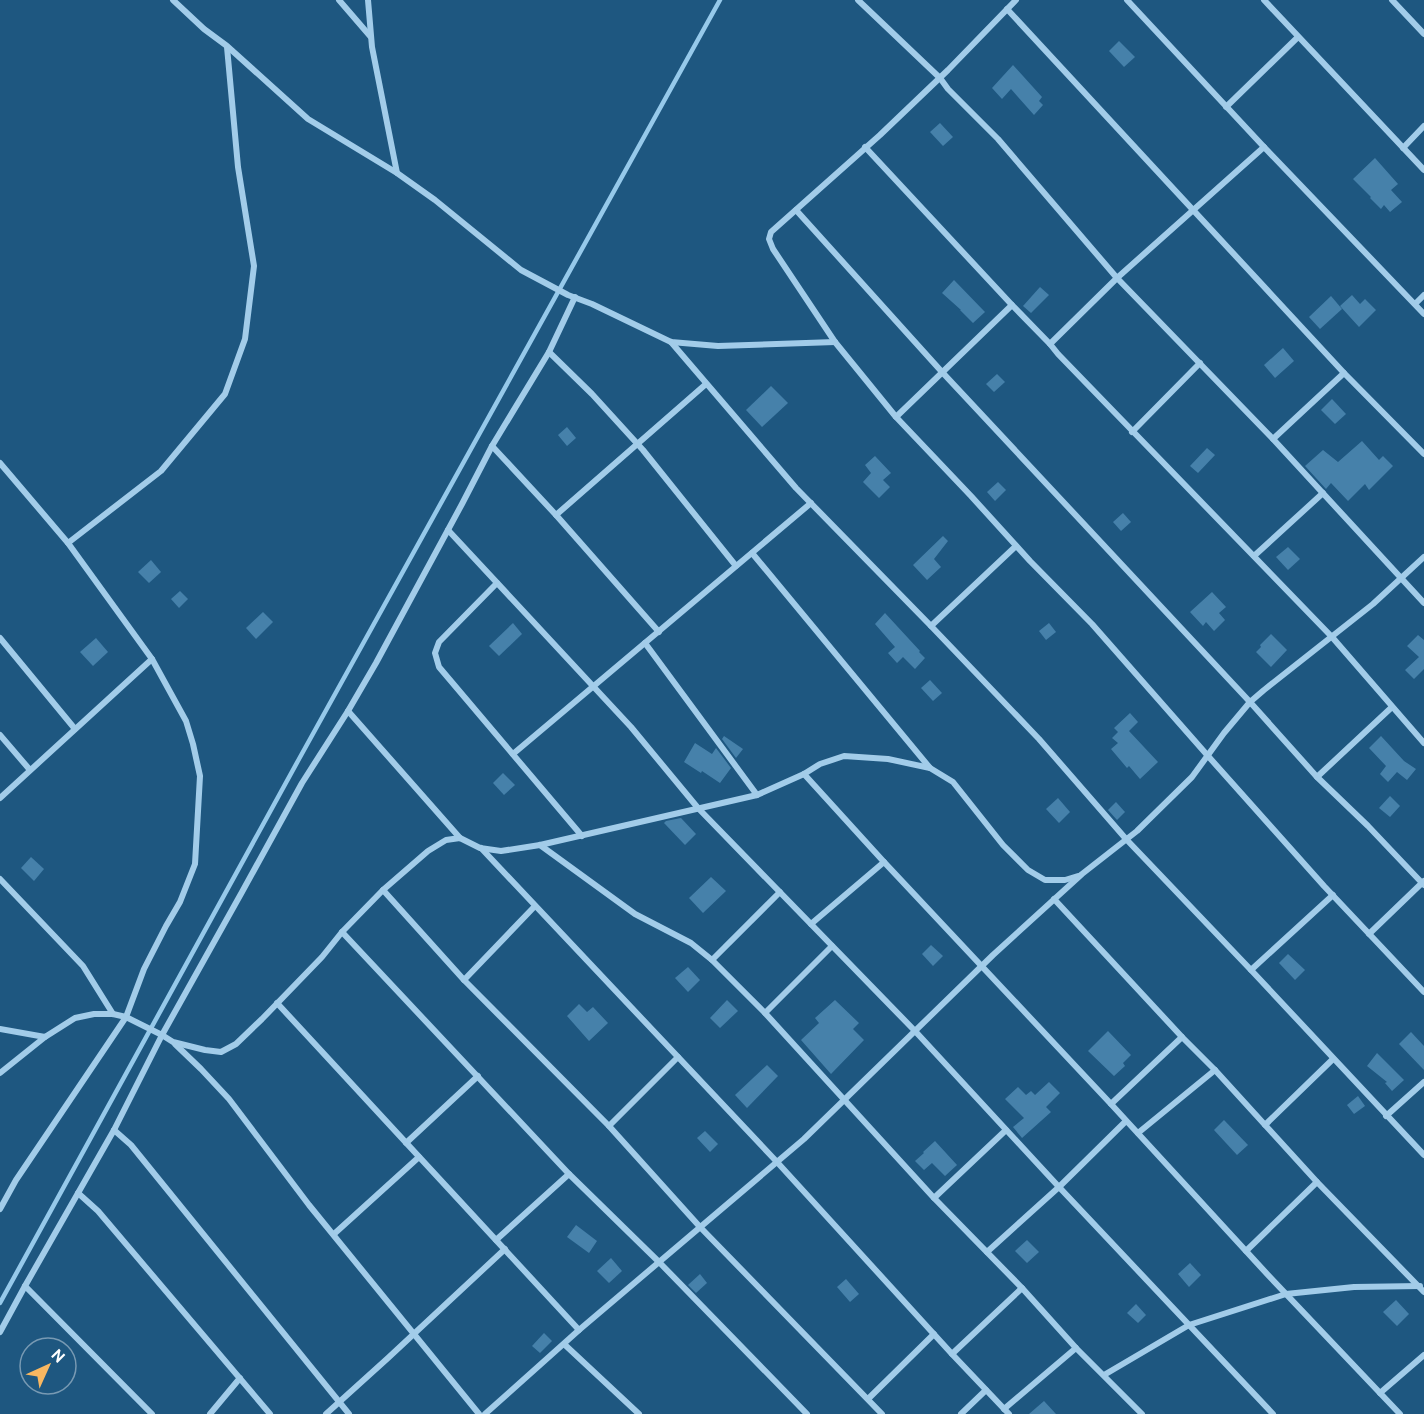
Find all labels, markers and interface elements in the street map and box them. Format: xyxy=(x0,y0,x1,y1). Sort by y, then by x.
north arrow xyxy=(18,1336,78,1396)
text: N xyxy=(48,1345,69,1366)

